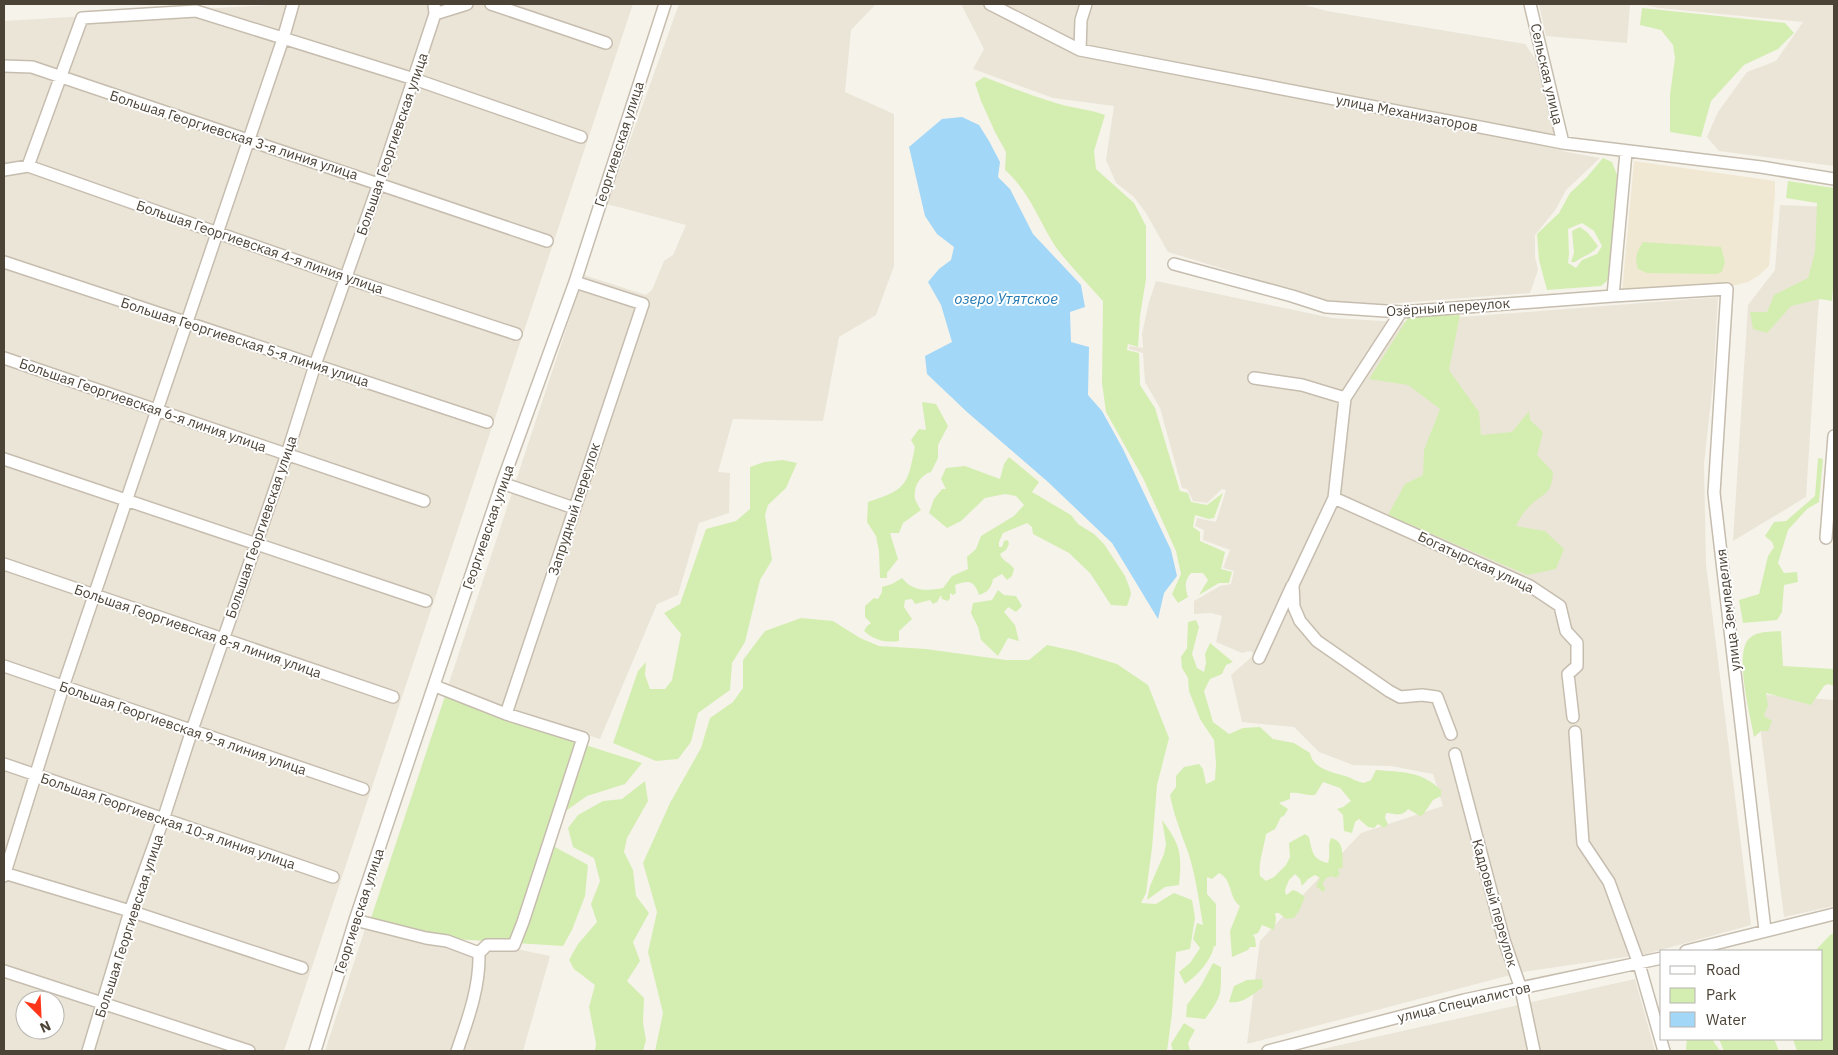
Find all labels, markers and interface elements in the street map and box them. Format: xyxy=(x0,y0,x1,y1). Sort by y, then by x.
street label: Сельская улица xyxy=(1527,22,1567,127)
street label: Большая Георгиевская улица xyxy=(352,50,432,238)
street label: Георгиевская улица xyxy=(590,79,648,209)
street label: Большая Георгиевская 3-я линия улица xyxy=(107,86,361,184)
street label: улица Механизаторов xyxy=(1335,90,1479,136)
street label: Большая Георгиевская 4-я линия улица xyxy=(134,196,386,298)
water label: озеро Утятское xyxy=(954,289,1058,308)
street label: Большая Георгиевская 5-я линия улица xyxy=(118,293,372,391)
street label: Озёрный переулок xyxy=(1385,294,1511,320)
street label: Большая Георгиевская 6-я линия улица xyxy=(17,354,269,456)
street label: Большая Георгиевская улица xyxy=(221,433,301,621)
street label: Запрудный переулок xyxy=(544,440,604,578)
street label: Георгиевская улица xyxy=(458,462,518,592)
street label: Богатырская улица xyxy=(1415,527,1538,597)
street label: улица Земледелия xyxy=(1712,548,1744,672)
street label: Большая Георгиевская 8-я линия улица xyxy=(72,580,324,682)
street label: Большая Георгиевская 9-я линия улица xyxy=(57,677,309,779)
street label: Большая Георгиевская 10-я линия улица xyxy=(38,769,298,873)
street label: Большая Георгиевская улица xyxy=(91,831,167,1020)
street label: Кадровый переулок xyxy=(1468,837,1522,969)
street label: Георгиевская улица xyxy=(330,846,388,976)
legend xyxy=(1660,950,1823,1040)
text: Road xyxy=(1706,960,1741,979)
street label: улица Специалистов xyxy=(1396,978,1532,1026)
text: Park xyxy=(1706,985,1736,1004)
north arrow xyxy=(15,990,65,1040)
text: Water xyxy=(1706,1010,1747,1029)
text: N xyxy=(37,1017,54,1037)

